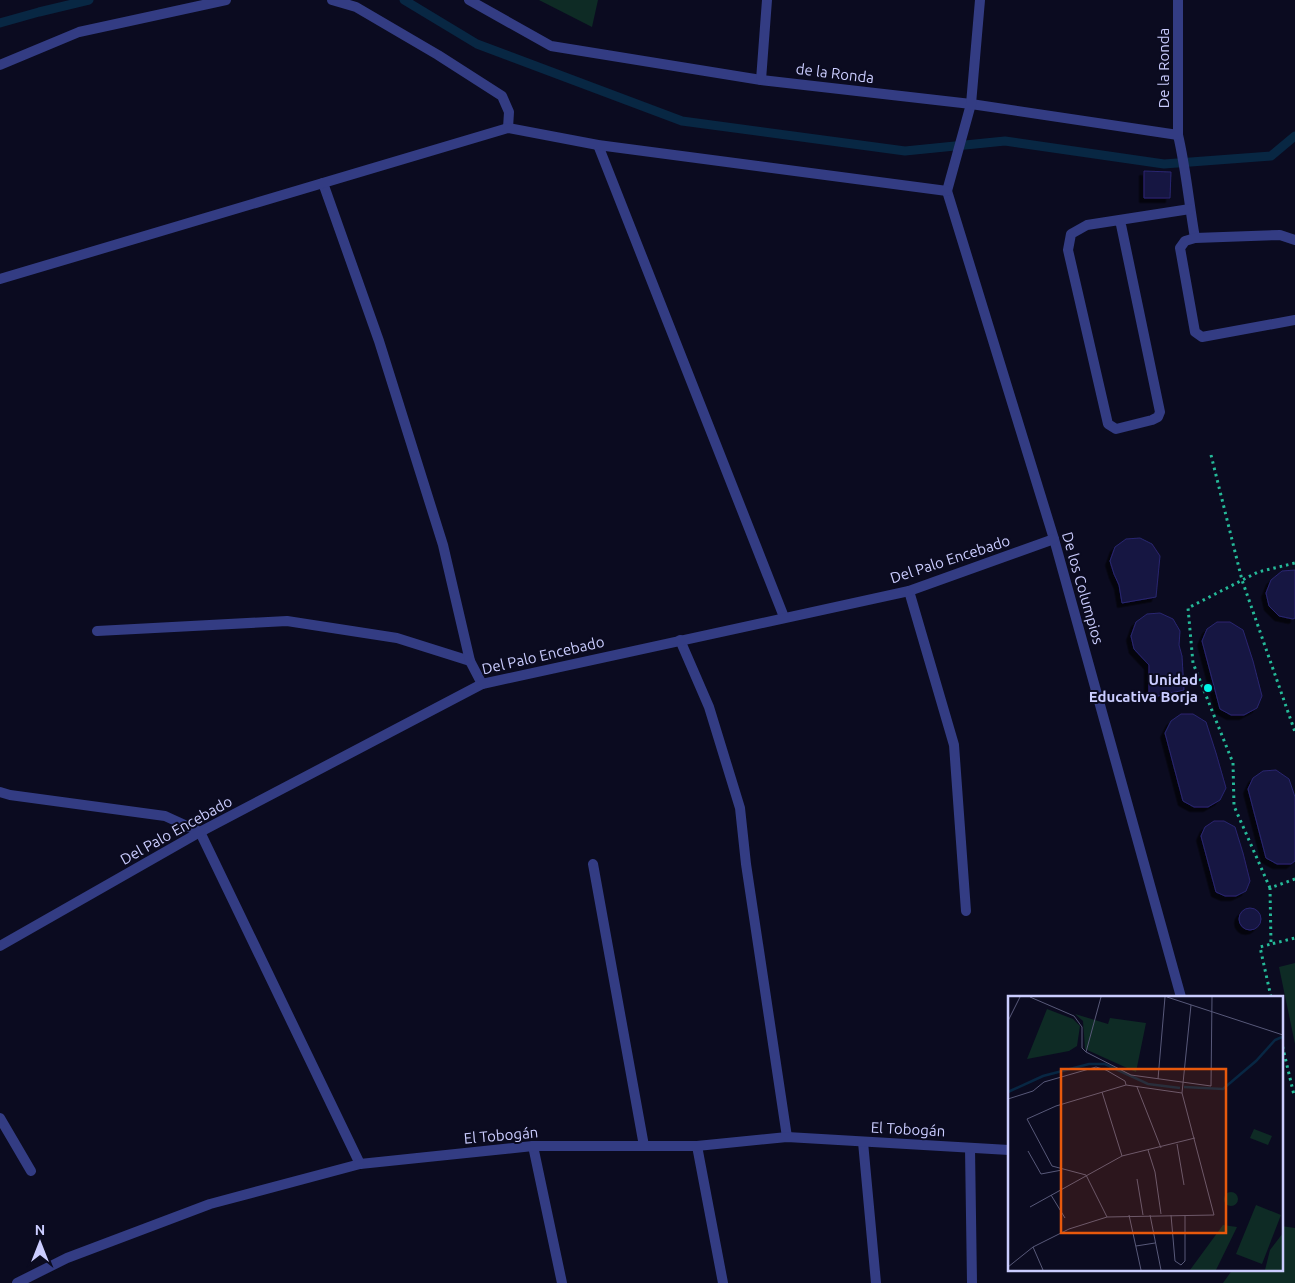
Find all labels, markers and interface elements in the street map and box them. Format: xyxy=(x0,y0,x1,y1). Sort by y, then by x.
street label: De la Ronda xyxy=(1155,28,1172,108)
street label: de la Ronda xyxy=(795,60,875,86)
street label: De los Columpios xyxy=(1059,530,1107,646)
street label: Del Palo Encebado xyxy=(888,532,1012,586)
street label: Del Palo Encebado xyxy=(480,633,606,677)
place label: Unidad Educativa Borja xyxy=(1089,671,1198,705)
marker: Unidad Educativa Borja xyxy=(1202,682,1214,694)
street label: Del Palo Encebado xyxy=(117,792,235,868)
inset map xyxy=(1008,996,1282,1270)
street label: El Tobogán xyxy=(870,1119,946,1139)
street label: El Tobogán xyxy=(463,1123,539,1147)
north arrow xyxy=(15,1218,65,1268)
text: N xyxy=(35,1222,45,1238)

